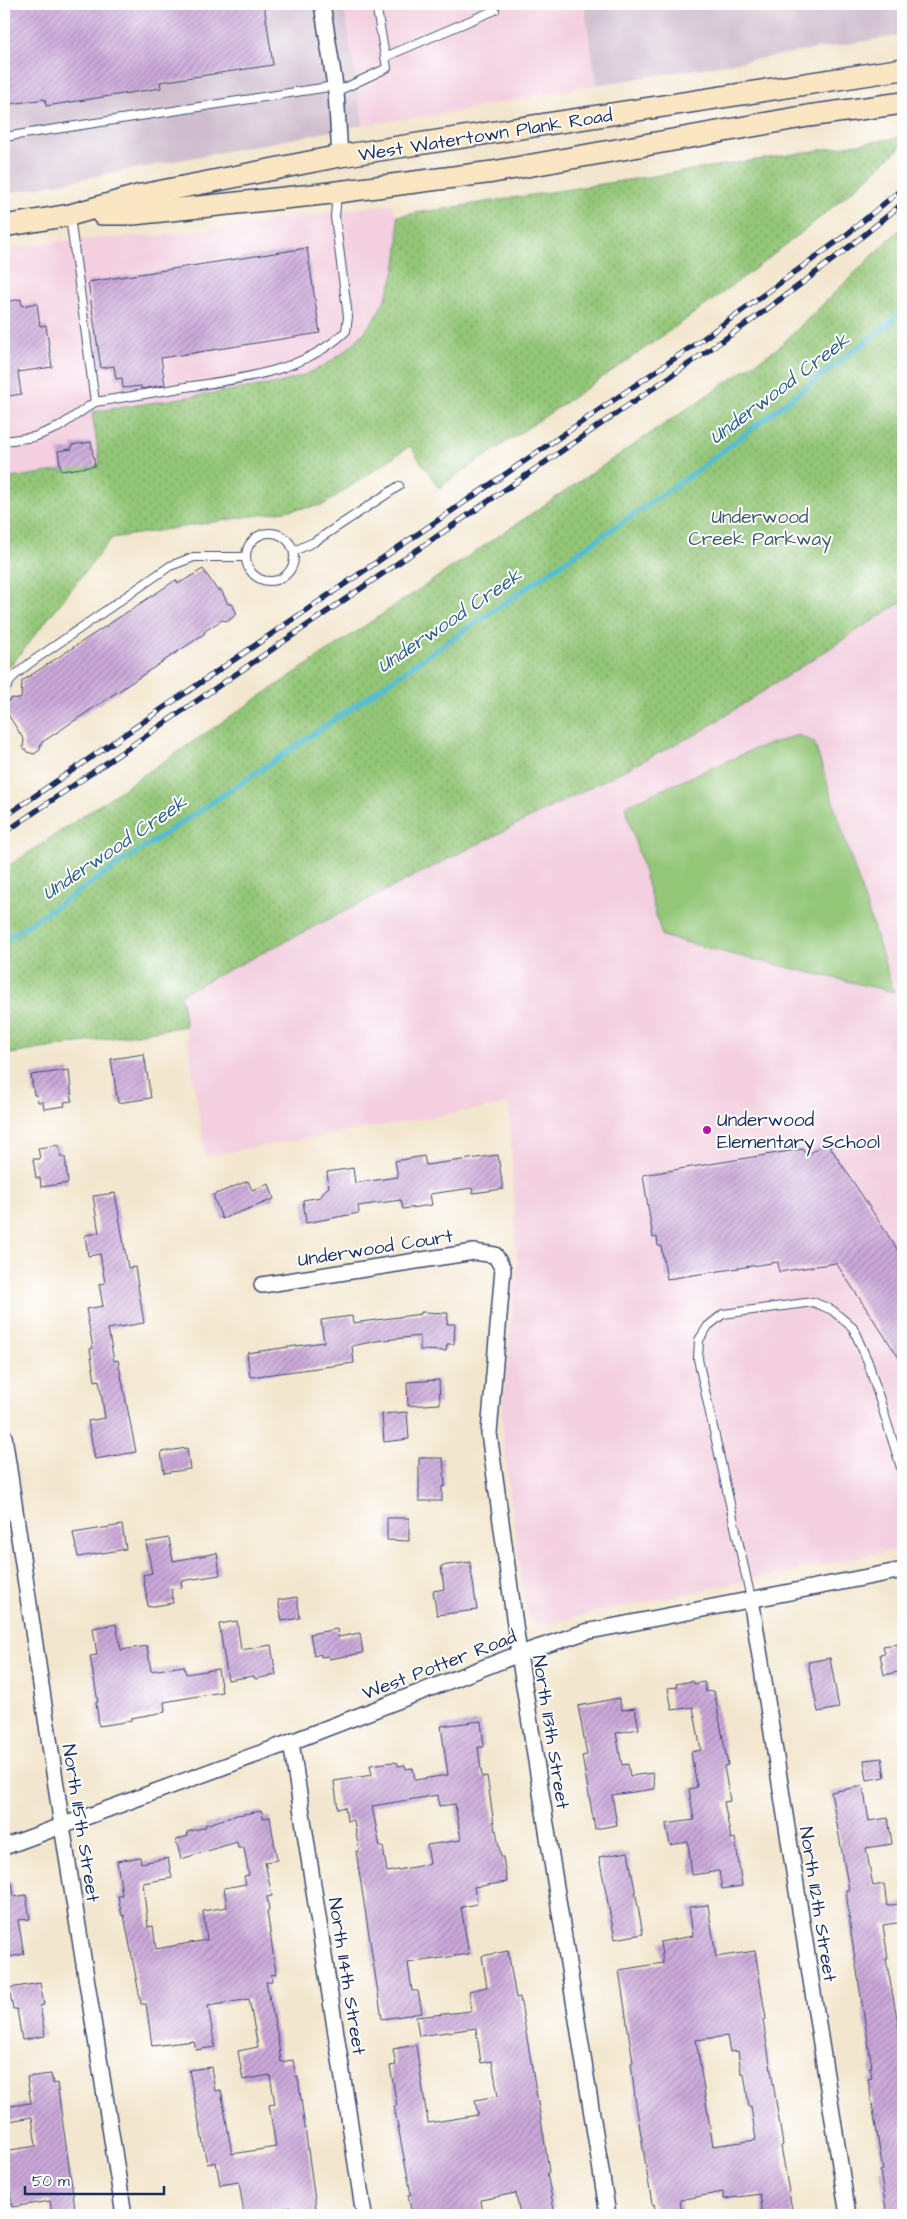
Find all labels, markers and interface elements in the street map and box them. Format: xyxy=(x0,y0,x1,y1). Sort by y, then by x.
street label: West Watertown Plank Road xyxy=(356,102,615,169)
water label: Underwood Creek xyxy=(704,326,856,451)
park label: Underwood Creek Parkway xyxy=(688,504,832,554)
water label: Underwood Creek xyxy=(372,561,528,680)
water label: Underwood Creek xyxy=(37,788,193,907)
place label: Underwood Elementary School xyxy=(717,1107,880,1157)
marker: Underwood Elementary School xyxy=(701,1124,713,1136)
street label: Underwood Court xyxy=(296,1223,455,1274)
street label: West Potter Road xyxy=(359,1623,521,1707)
street label: North 113th Street xyxy=(525,1653,576,1812)
street label: North 115th Street xyxy=(55,1742,106,1904)
street label: North 112th Street xyxy=(792,1825,843,1984)
street label: North 114th Street xyxy=(321,1896,372,2057)
scale bar xyxy=(25,2164,164,2196)
text: 50 m xyxy=(32,2171,70,2192)

